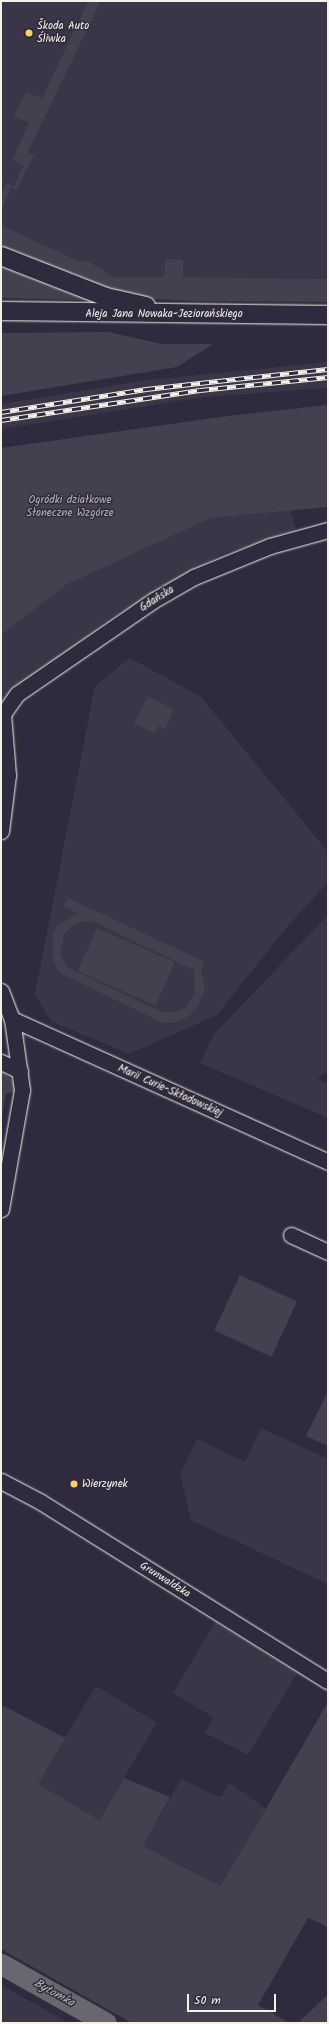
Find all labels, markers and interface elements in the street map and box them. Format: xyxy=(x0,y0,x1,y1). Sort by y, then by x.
place label: Škoda Auto Śliwka xyxy=(37,20,89,46)
marker: Škoda Auto Śliwka xyxy=(24,28,34,38)
street label: Aleja Jana Nowaka-Jeziorańskiego xyxy=(85,307,243,321)
park label: Ogródki działkowe Słoneczne Wzgórze xyxy=(26,494,114,520)
street label: Gdańska xyxy=(137,583,177,615)
street label: Marii Curie-Skłodowskiej xyxy=(116,1062,224,1120)
place label: Wierzynek xyxy=(82,1477,128,1491)
marker: Wierzynek xyxy=(69,1479,79,1489)
street label: Grunwaldzka xyxy=(137,1559,193,1601)
water label: Bytomka xyxy=(31,1976,77,2010)
scale bar xyxy=(189,1986,278,2012)
text: 50 m xyxy=(194,1991,221,2010)

